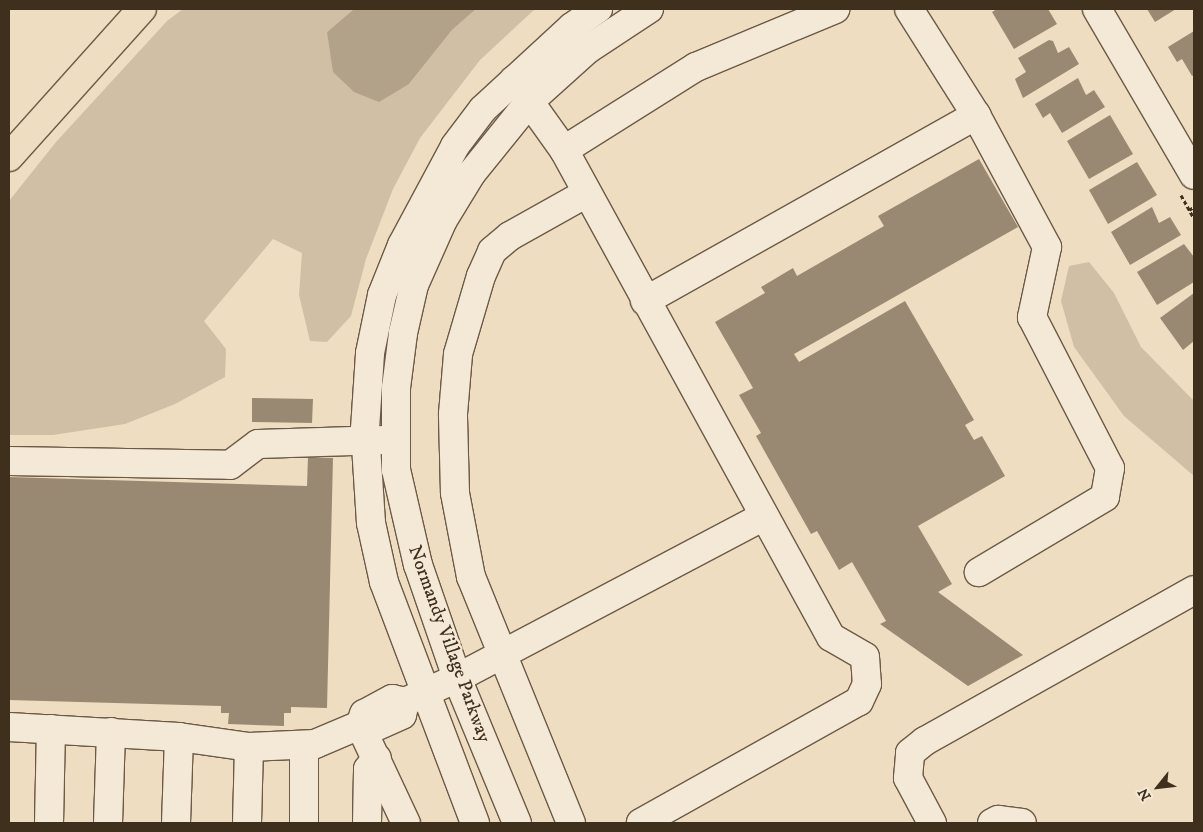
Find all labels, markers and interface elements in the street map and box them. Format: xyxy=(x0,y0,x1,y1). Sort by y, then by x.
street label: Normandy Village Parkway xyxy=(403,542,495,746)
north arrow xyxy=(1133,762,1183,812)
text: N xyxy=(1134,785,1156,804)

